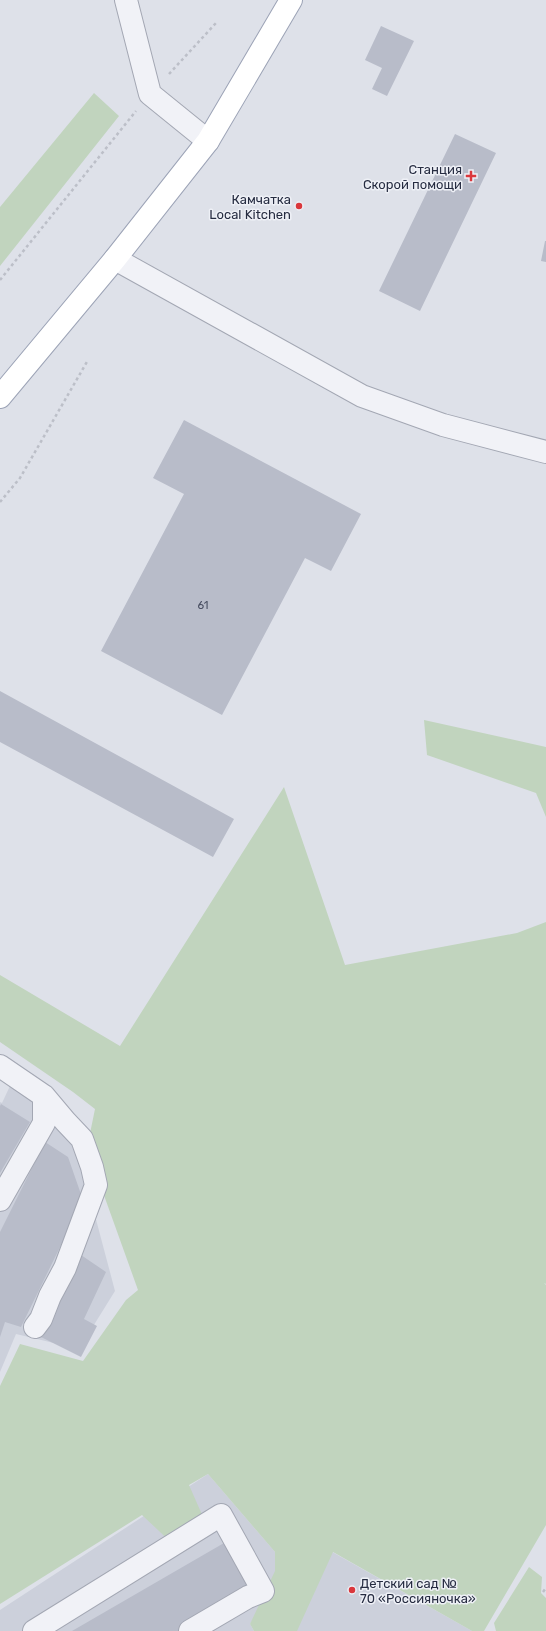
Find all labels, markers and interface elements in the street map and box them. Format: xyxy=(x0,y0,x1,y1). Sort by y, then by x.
place label: Станция Скорой помощи xyxy=(363,162,462,192)
marker: Станция Скорой помощи xyxy=(465,170,477,182)
place label: Камчатка Local Kitchen xyxy=(209,192,291,222)
marker: Камчатка Local Kitchen xyxy=(294,201,304,211)
house number: 61 xyxy=(197,599,209,612)
place label: Детский сад № 70 «Россияночка» xyxy=(360,1576,476,1606)
marker: Детский сад № 70 «Россияночка» xyxy=(347,1585,357,1595)

